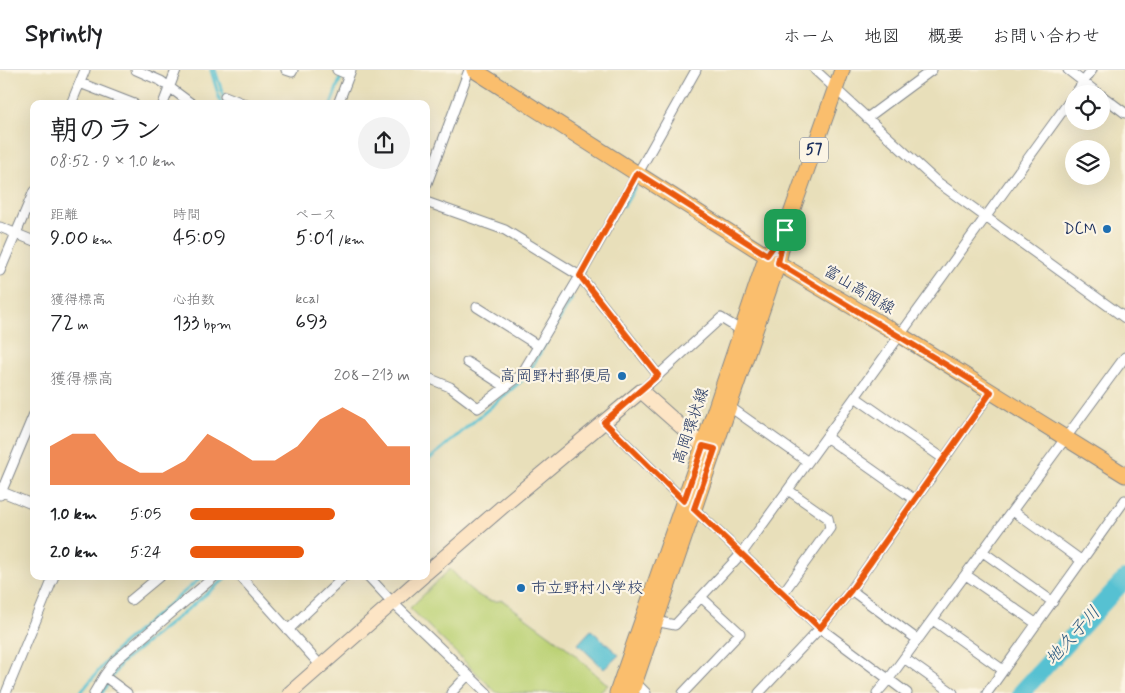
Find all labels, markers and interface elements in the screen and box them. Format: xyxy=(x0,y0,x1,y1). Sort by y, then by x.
text: Sprintly xyxy=(25,19,103,50)
text: ホーム xyxy=(783,25,836,49)
text: 地図 xyxy=(864,25,900,49)
text: 概要 xyxy=(928,25,964,49)
text: お問い合わせ xyxy=(992,25,1100,49)
map controls xyxy=(1065,85,1110,185)
button: locate xyxy=(1065,85,1110,130)
text: 朝のラン xyxy=(50,113,162,150)
button: share xyxy=(358,117,410,169)
road number: 57 xyxy=(800,138,828,162)
button: layers xyxy=(1065,140,1110,185)
text: 08:52 · 9 × 1.0 km xyxy=(50,151,176,172)
text: 距離 xyxy=(50,206,78,224)
text: 時間 xyxy=(173,206,201,224)
text: ペース xyxy=(295,206,337,224)
pin xyxy=(764,209,806,251)
icon: arrive xyxy=(771,216,799,244)
place label: DCM xyxy=(1064,219,1097,240)
marker: DCM xyxy=(1101,223,1113,235)
text: 9.00 xyxy=(50,224,88,252)
text: 45:09 xyxy=(173,224,226,252)
text: 5:01 xyxy=(295,224,334,252)
text: km xyxy=(88,231,113,249)
text: /km xyxy=(334,231,365,249)
street label: 富山高岡線 xyxy=(819,260,899,320)
text: kcal xyxy=(295,290,319,308)
text: 獲得標高 xyxy=(50,291,106,309)
text: 心拍数 xyxy=(173,291,215,309)
text: 693 xyxy=(295,308,327,336)
text: 72 xyxy=(50,309,74,337)
text: 133 xyxy=(173,309,200,337)
text: m xyxy=(74,316,89,334)
text: bpm xyxy=(200,316,231,334)
text: 208–213 m xyxy=(334,365,410,386)
place label: 高岡野村郵便局 xyxy=(500,366,612,387)
text: 獲得標高 xyxy=(50,369,114,390)
marker: 高岡野村郵便局 xyxy=(616,370,628,382)
street label: 高岡環状線 xyxy=(668,385,714,467)
text: 1.0 km xyxy=(50,504,97,525)
text: 5:05 xyxy=(130,504,161,525)
text: 2.0 km xyxy=(50,542,98,563)
text: 5:24 xyxy=(130,542,161,563)
place label: 市立野村小学校 xyxy=(531,578,643,599)
marker: 市立野村小学校 xyxy=(515,582,527,594)
water label: 地久子川 xyxy=(1040,601,1106,671)

